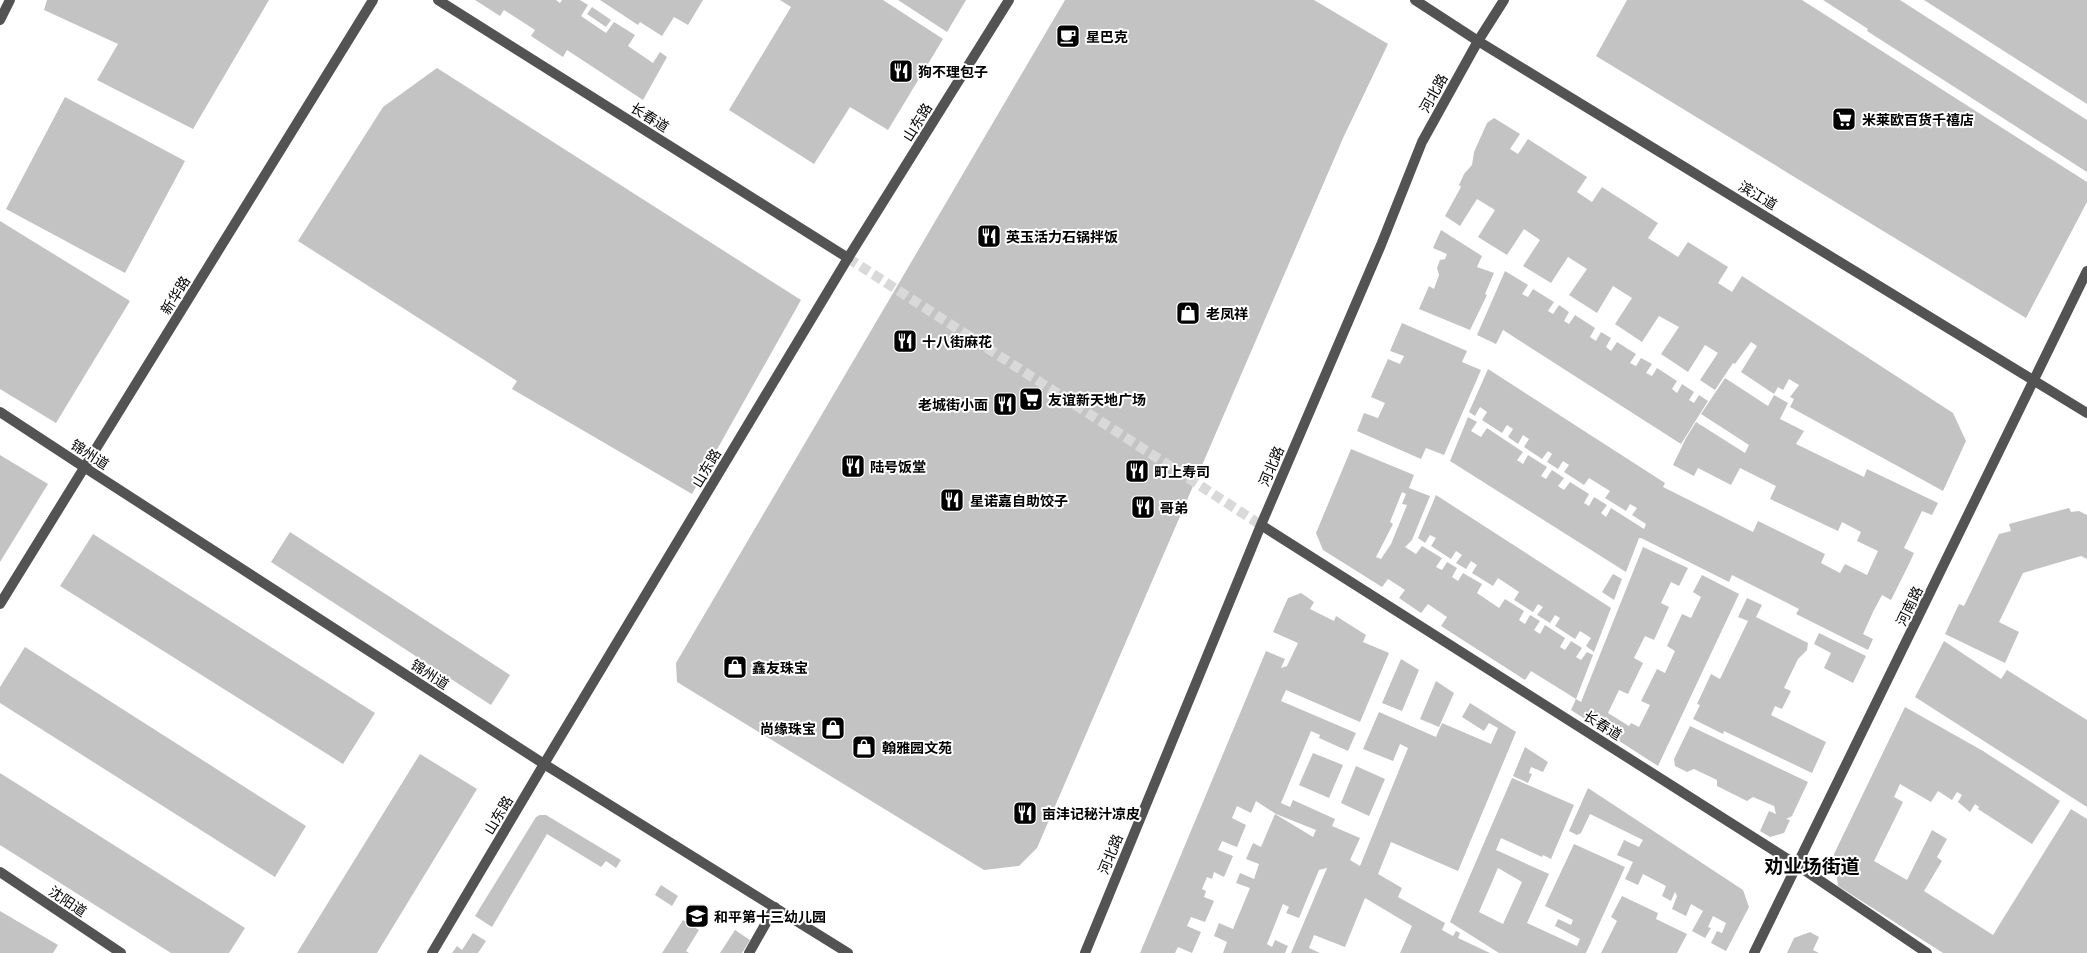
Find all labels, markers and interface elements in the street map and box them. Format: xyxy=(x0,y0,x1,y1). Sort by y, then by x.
cafe icon: 星巴克 xyxy=(1055,23,1081,49)
place label: 星巴克 xyxy=(1086,26,1128,47)
restaurant icon: 狗不理包子 xyxy=(888,58,914,84)
place label: 狗不理包子 xyxy=(918,61,988,82)
street label: 河北路 xyxy=(1414,70,1452,116)
street label: 长春道 xyxy=(627,97,673,137)
street label: 山东路 xyxy=(897,99,937,145)
supermarket icon: 米莱欧百货千禧店 xyxy=(1831,106,1857,132)
place label: 米莱欧百货千禧店 xyxy=(1862,109,1974,130)
street label: 滨江道 xyxy=(1735,175,1781,215)
restaurant icon: 英玉活力石锅拌饭 xyxy=(976,223,1002,249)
place label: 英玉活力石锅拌饭 xyxy=(1006,226,1118,247)
street label: 新华路 xyxy=(155,272,195,318)
shop icon: 老凤祥 xyxy=(1175,300,1201,326)
place label: 老凤祥 xyxy=(1206,303,1248,324)
restaurant icon: 十八街麻花 xyxy=(892,328,918,354)
place label: 十八街麻花 xyxy=(922,331,992,352)
supermarket icon: 友谊新天地广场 xyxy=(1018,386,1044,412)
place label: 友谊新天地广场 xyxy=(1048,389,1146,410)
restaurant icon: 老城街小面 xyxy=(992,391,1018,417)
place label: 老城街小面 xyxy=(918,394,988,415)
street label: 锦州道 xyxy=(67,434,113,474)
street label: 河北路 xyxy=(1253,443,1289,489)
street label: 山东路 xyxy=(686,445,726,491)
restaurant icon: 陆号饭堂 xyxy=(840,453,866,479)
place label: 陆号饭堂 xyxy=(870,456,926,477)
restaurant icon: 町上寿司 xyxy=(1124,458,1150,484)
place label: 町上寿司 xyxy=(1154,461,1210,482)
restaurant icon: 星诺嘉自助饺子 xyxy=(939,487,965,513)
place label: 星诺嘉自助饺子 xyxy=(970,490,1068,511)
restaurant icon: 哥弟 xyxy=(1130,494,1156,520)
place label: 哥弟 xyxy=(1160,497,1188,518)
street label: 河南路 xyxy=(1890,583,1928,629)
street label: 锦州道 xyxy=(407,654,453,694)
shop icon: 鑫友珠宝 xyxy=(722,654,748,680)
place label: 鑫友珠宝 xyxy=(752,657,808,678)
street label: 长春道 xyxy=(1580,705,1626,745)
shop icon: 尚缘珠宝 xyxy=(820,715,846,741)
place label: 尚缘珠宝 xyxy=(760,718,816,739)
shop icon: 翰雅园文苑 xyxy=(851,734,877,760)
place label: 翰雅园文苑 xyxy=(882,737,952,758)
street label: 山东路 xyxy=(478,792,518,838)
restaurant icon: 亩沣记秘汁凉皮 xyxy=(1012,800,1038,826)
place label: 亩沣记秘汁凉皮 xyxy=(1042,803,1140,824)
street label: 河北路 xyxy=(1092,831,1128,877)
district label: 劝业场街道 xyxy=(1764,851,1860,880)
street label: 沈阳道 xyxy=(45,881,91,921)
school or university icon: 和平第十三幼儿园 xyxy=(684,903,710,929)
place label: 和平第十三幼儿园 xyxy=(714,906,826,927)

